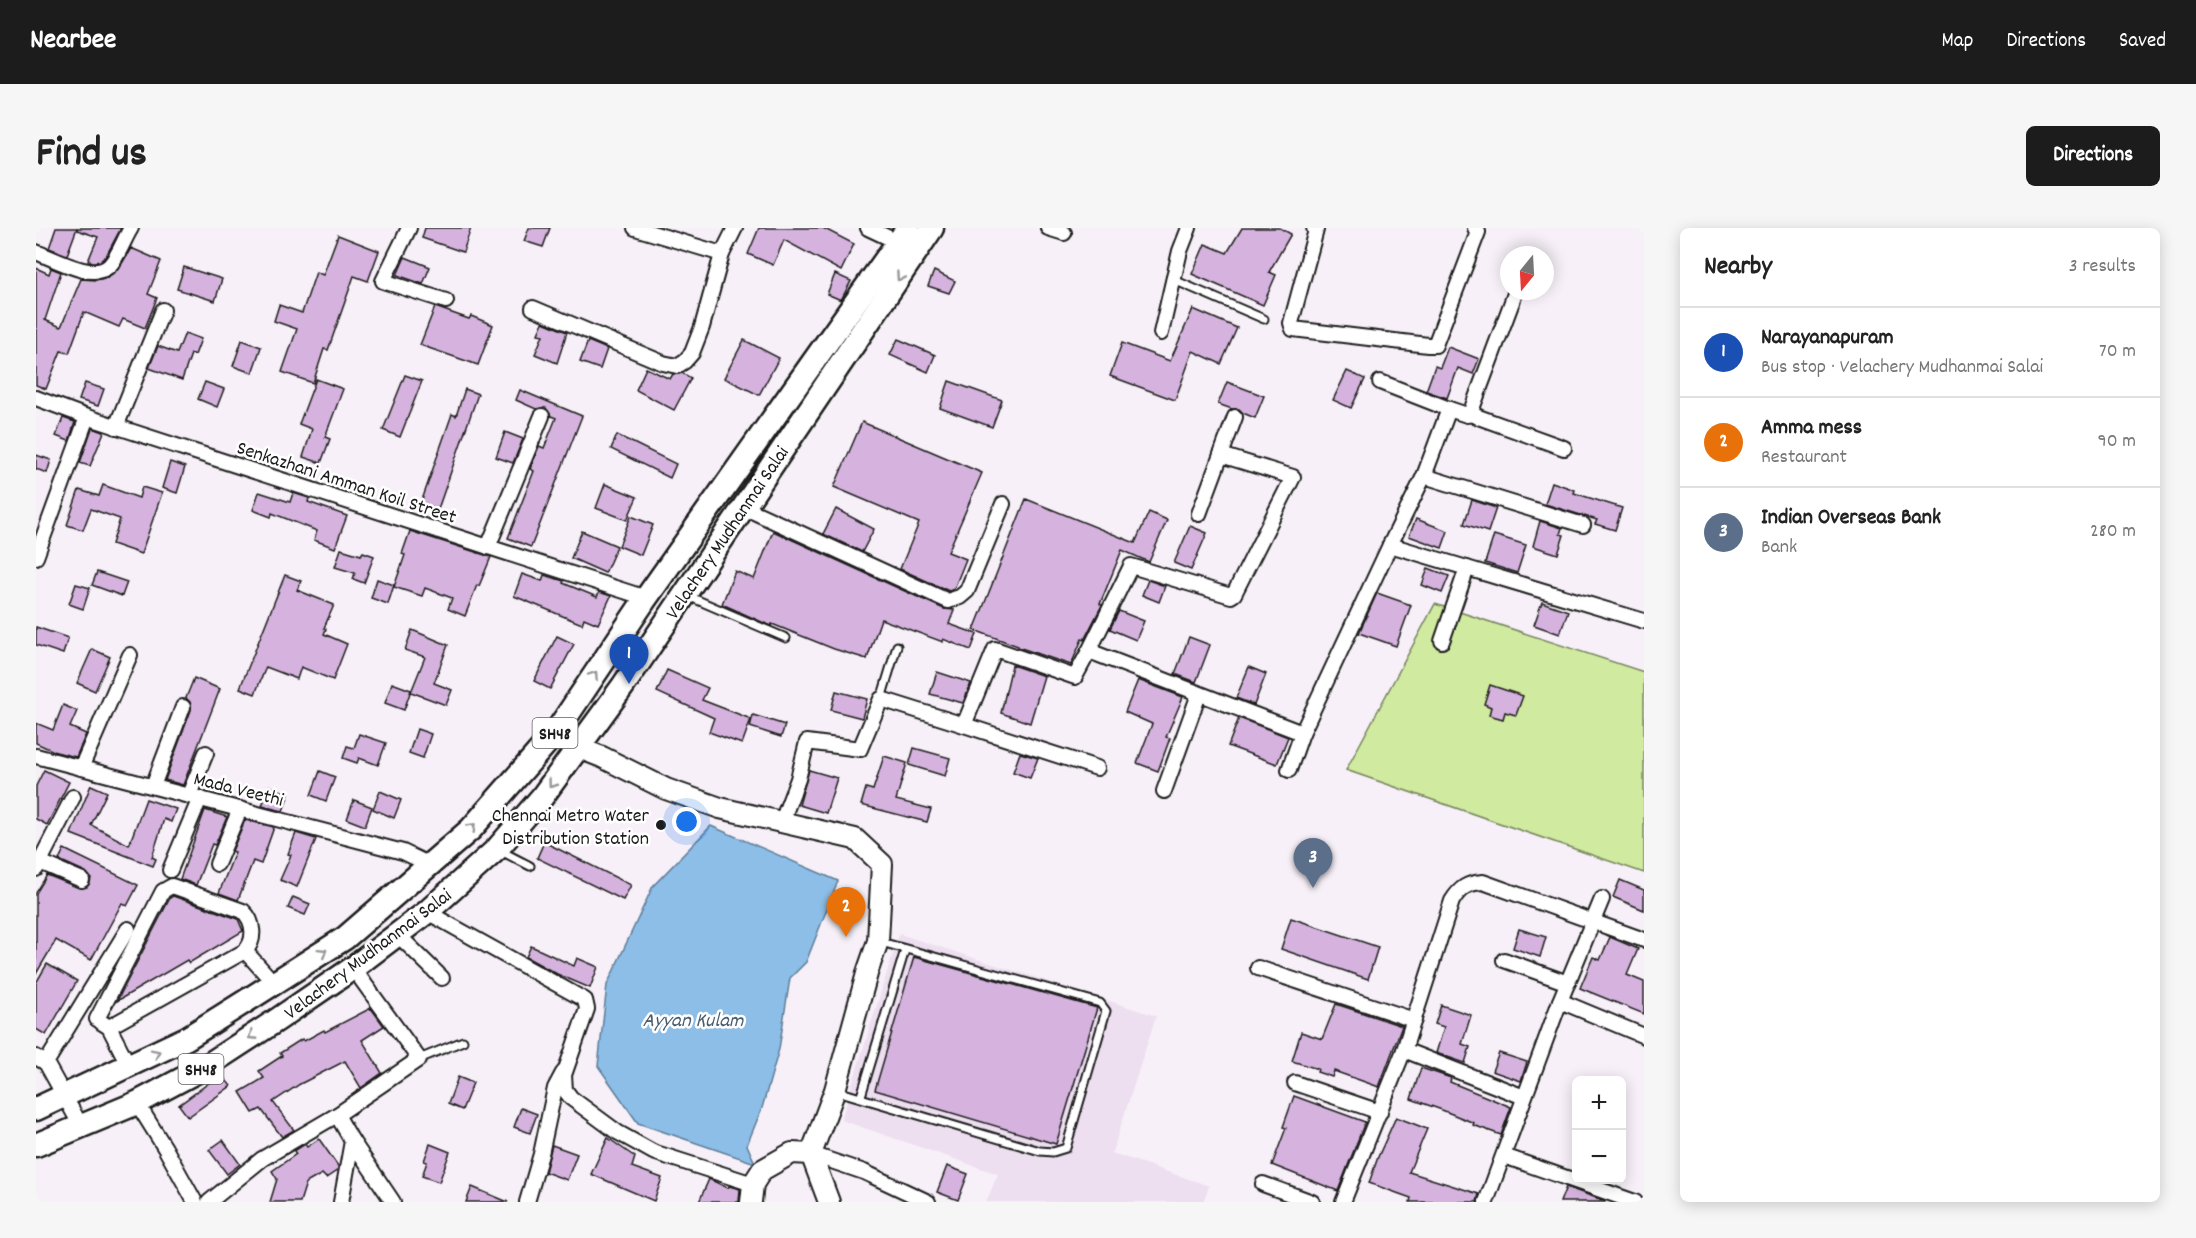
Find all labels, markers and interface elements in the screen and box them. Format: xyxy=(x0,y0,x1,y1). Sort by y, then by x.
text: Nearbee xyxy=(30,22,116,62)
text: Map xyxy=(1942,27,1973,57)
text: Directions xyxy=(2006,27,2086,57)
text: Saved xyxy=(2119,27,2166,57)
text: Find us xyxy=(36,126,147,186)
button: Directions xyxy=(2026,126,2160,186)
north arrow xyxy=(1500,246,1554,300)
text: Nearby xyxy=(1704,249,1772,286)
text: 3 results xyxy=(2069,253,2136,281)
one-way arrow xyxy=(896,270,907,281)
text: Narayanapuram xyxy=(1761,323,1894,354)
text: 1 xyxy=(1721,338,1726,366)
text: 70 m xyxy=(2099,338,2136,366)
text: Bus stop · Velachery Mudhanmai Salai xyxy=(1761,354,2043,382)
text: Amma mess xyxy=(1761,413,1862,444)
text: 2 xyxy=(1719,428,1728,456)
text: 90 m xyxy=(2098,428,2136,456)
street label: Senkazhani Amman Koil Street xyxy=(233,435,459,533)
street label: Velachery Mudhanmai Salai xyxy=(660,441,797,626)
text: Restaurant xyxy=(1761,444,1847,472)
text: Indian Overseas Bank xyxy=(1761,503,1941,534)
text: 3 xyxy=(1719,518,1728,546)
text: 280 m xyxy=(2090,518,2136,546)
text: Bank xyxy=(1761,534,1797,562)
pin: 1 xyxy=(610,634,648,684)
one-way arrow xyxy=(587,671,598,682)
road number: SH48 xyxy=(532,718,578,748)
street label: Mada Veethi xyxy=(190,766,287,816)
one-way arrow xyxy=(548,777,559,788)
place label: Chennai Metro Water Distribution Station xyxy=(492,803,650,854)
your location xyxy=(672,807,701,836)
marker: Chennai Metro Water Distribution Station xyxy=(654,818,668,832)
one-way arrow xyxy=(465,823,476,834)
pin: 3 xyxy=(1294,838,1332,888)
street label: Velachery Mudhanmai Salai xyxy=(279,883,459,1028)
pin: 2 xyxy=(826,888,866,937)
one-way arrow xyxy=(317,947,327,959)
water label: Ayyan Kulam xyxy=(643,1007,744,1037)
one-way arrow xyxy=(248,1029,259,1040)
one-way arrow xyxy=(150,1048,161,1060)
road number: SH48 xyxy=(178,1054,224,1084)
map controls xyxy=(1572,1076,1626,1184)
button: + xyxy=(1572,1076,1626,1130)
button: − xyxy=(1572,1130,1626,1184)

